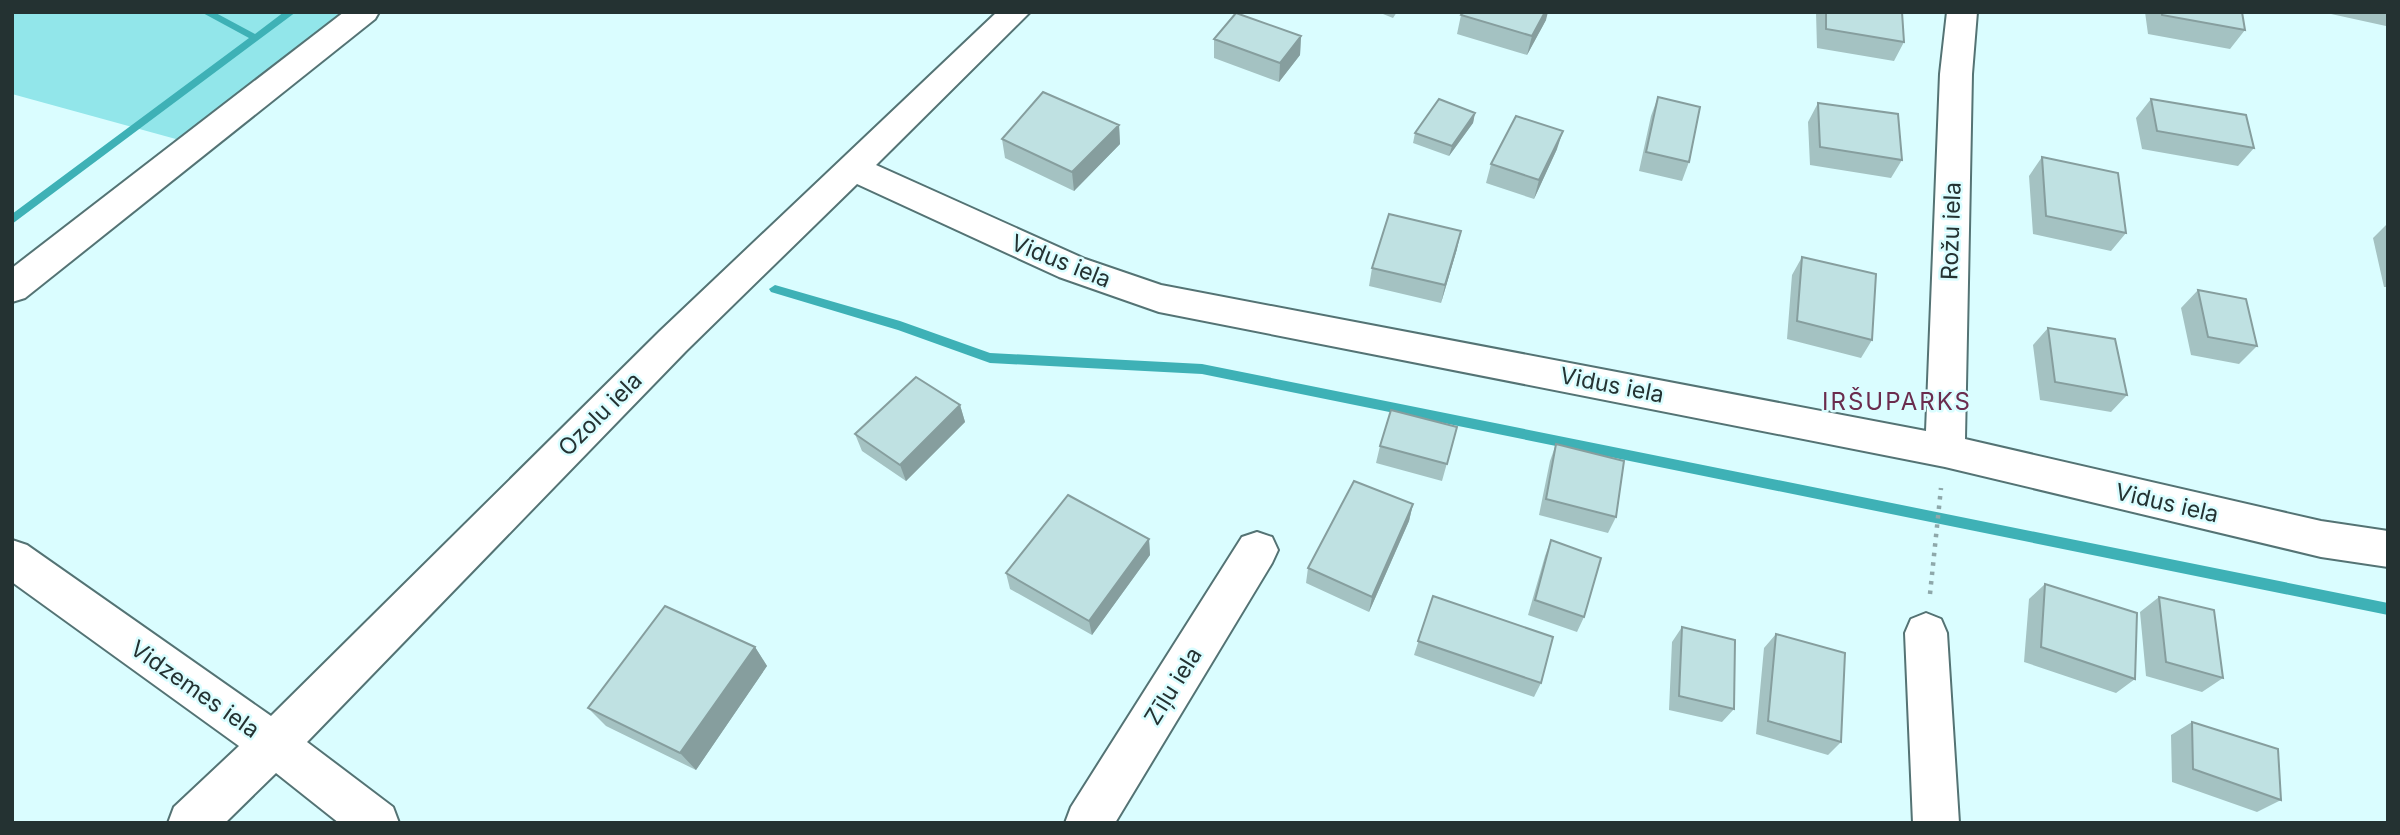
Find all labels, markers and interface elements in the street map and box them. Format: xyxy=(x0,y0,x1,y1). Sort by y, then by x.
street label: Rožu iela xyxy=(1935,181,1967,281)
street label: Vidus iela xyxy=(1007,228,1115,294)
street label: Vidus iela xyxy=(1558,361,1666,409)
street label: Ozolu iela xyxy=(552,366,648,462)
district label: IRŠUPARKS xyxy=(1822,386,1972,416)
street label: Vidus iela xyxy=(2113,478,2221,528)
street label: Vidzemes iela xyxy=(125,634,265,744)
street label: Zīļu iela xyxy=(1138,642,1208,730)

